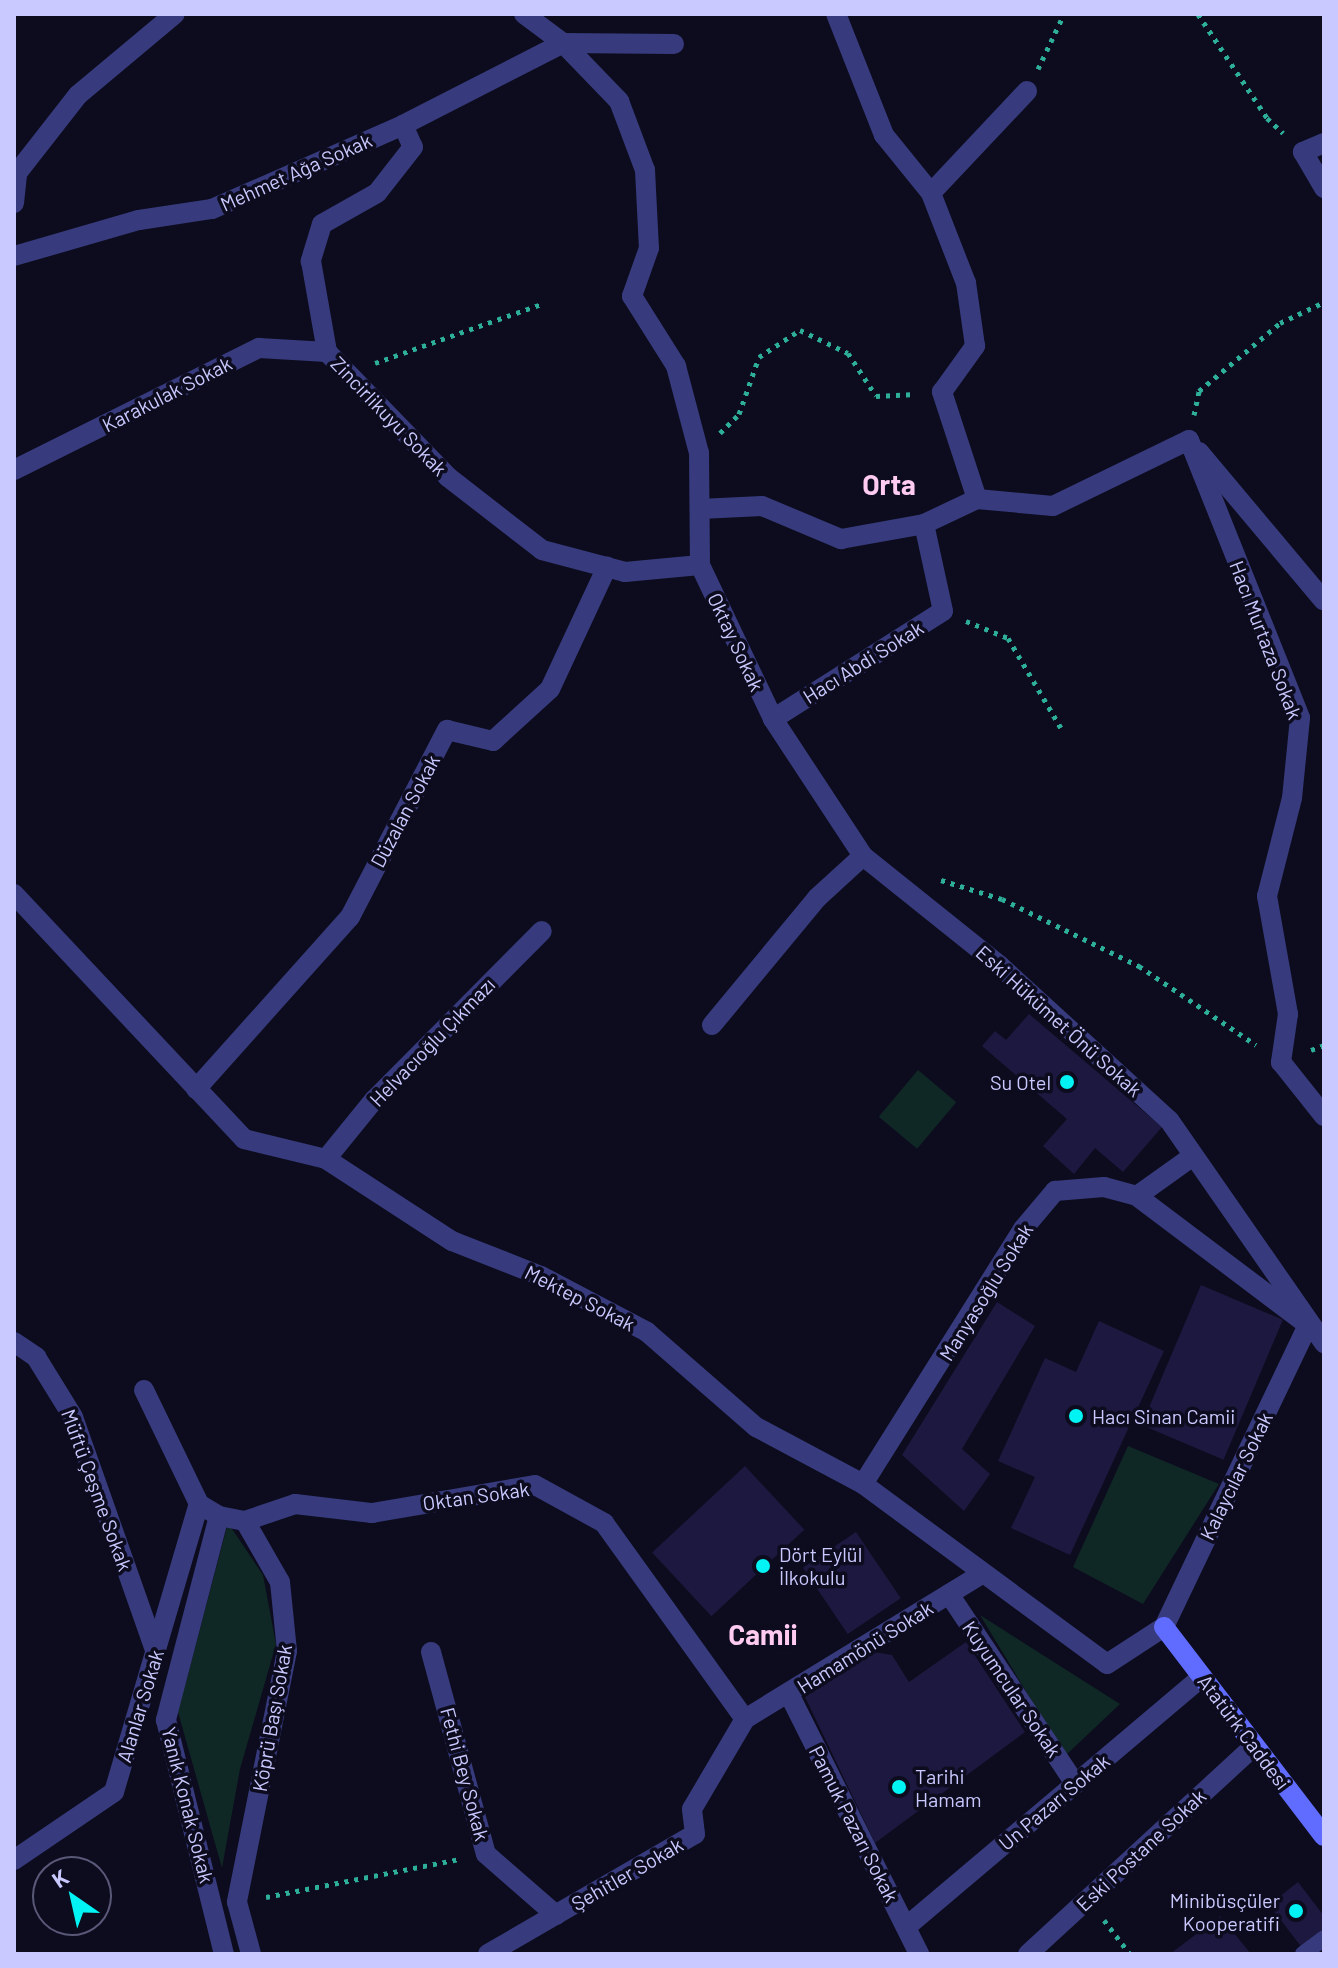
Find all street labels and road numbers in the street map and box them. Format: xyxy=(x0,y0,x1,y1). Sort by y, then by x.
street label: Mehmet Ağa Sokak xyxy=(217,128,375,216)
street label: Karakulak Sokak xyxy=(98,351,236,437)
street label: Zincirlikuyu Sokak xyxy=(326,351,452,481)
street label: Hacı Murtaza Sokak xyxy=(1225,557,1307,723)
street label: Oktay Sokak xyxy=(703,589,769,695)
street label: Hacı Abdi Sokak xyxy=(798,615,928,709)
street label: Düzalan Sokak xyxy=(365,751,445,871)
street label: Eski Hükümet Önü Sokak xyxy=(971,940,1147,1102)
street label: Helvacıoğlu Çıkmazı xyxy=(364,973,500,1111)
street label: Manyasoğlu Sokak xyxy=(934,1219,1038,1365)
street label: Mektep Sokak xyxy=(521,1260,639,1336)
street label: Müftü Çeşme Sokak xyxy=(57,1406,137,1574)
street label: Kalaycılar Sokak xyxy=(1195,1408,1277,1544)
street label: Oktan Sokak xyxy=(421,1477,531,1515)
street label: Hamamönü Sokak xyxy=(793,1596,937,1698)
street label: Kuyumcular Sokak xyxy=(958,1616,1066,1762)
street label: Köprü Başı Sokak xyxy=(247,1643,297,1793)
street label: Alanlar Sokak xyxy=(111,1647,169,1765)
street label: Atatürk Caddesi xyxy=(1193,1670,1295,1794)
street label: Fethi Bey Sokak xyxy=(436,1705,494,1843)
street label: Yanık Konak Sokak xyxy=(157,1724,219,1886)
street label: Pamuk Pazarı Sokak xyxy=(804,1742,904,1906)
street label: Un Pazarı Sokak xyxy=(994,1749,1114,1855)
street label: Eski Postane Sokak xyxy=(1071,1784,1211,1916)
street label: Şehitler Sokak xyxy=(567,1832,687,1916)

